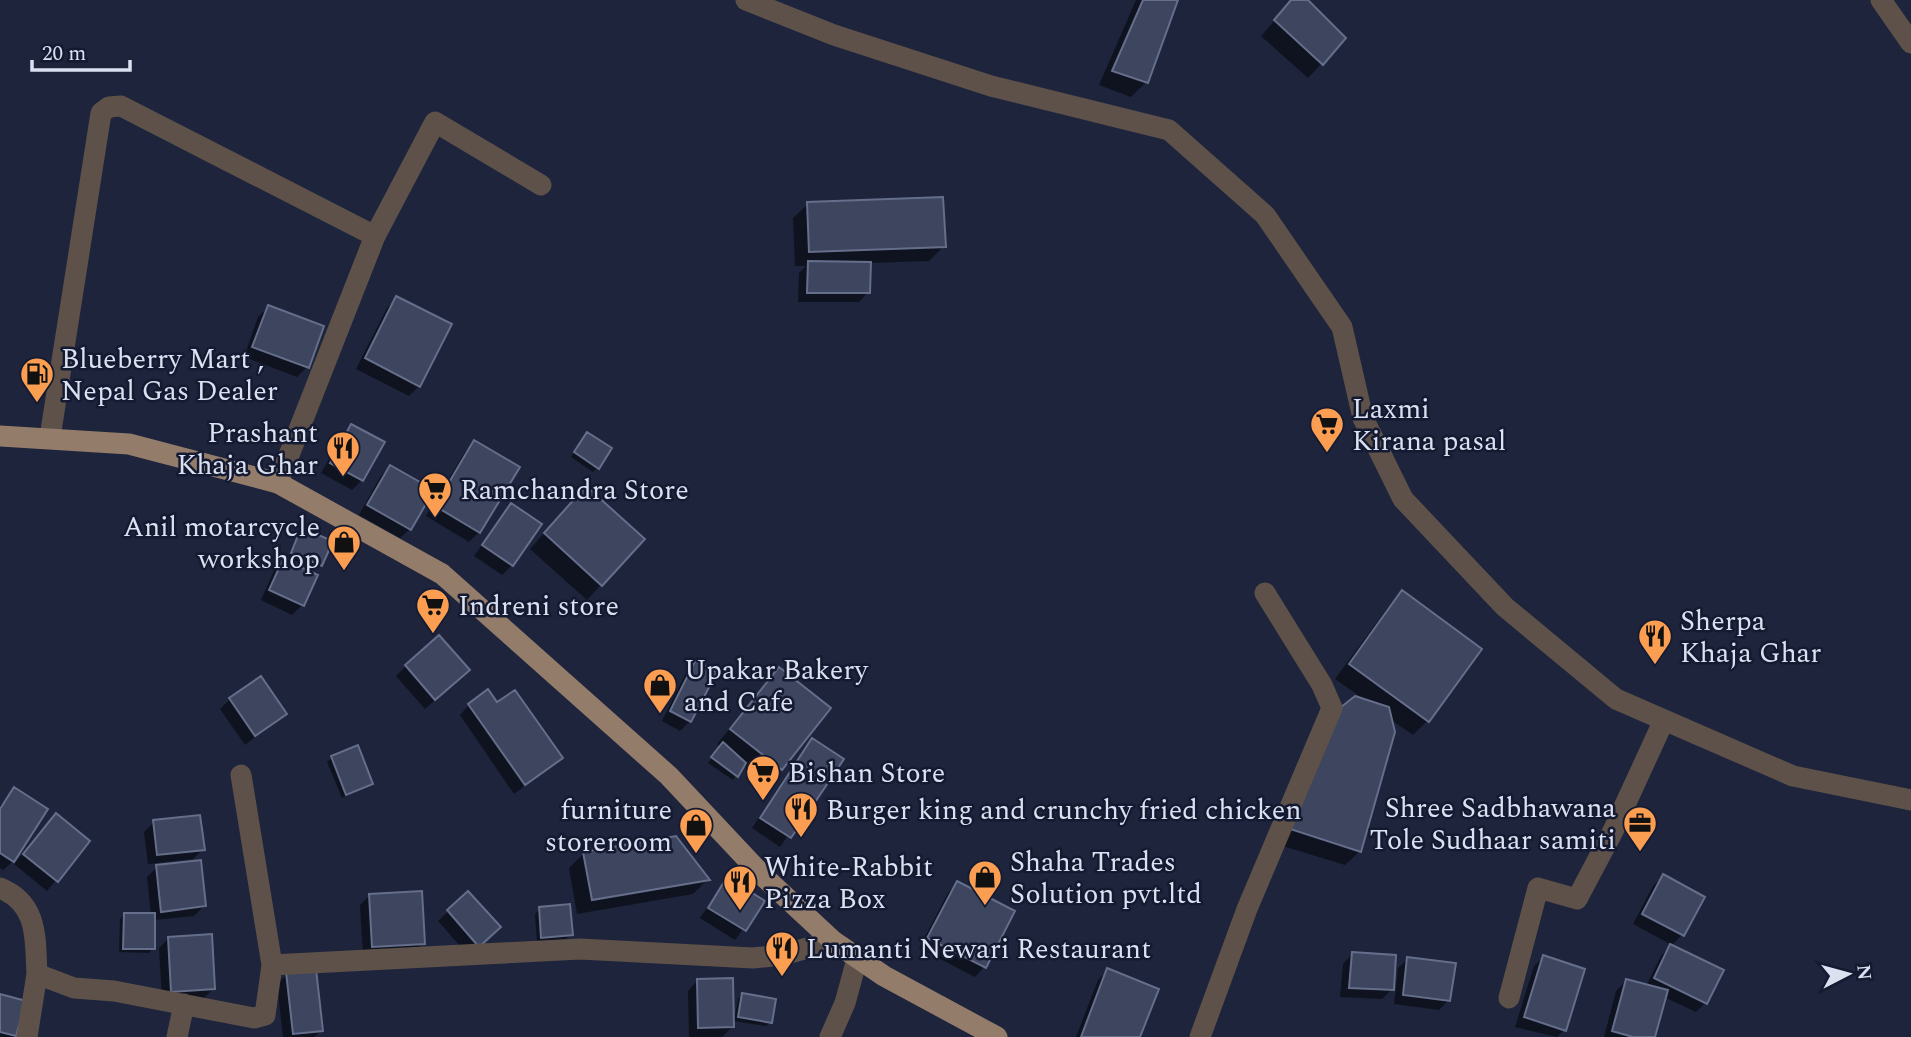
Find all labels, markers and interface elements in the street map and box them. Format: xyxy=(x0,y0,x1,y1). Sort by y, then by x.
scale bar xyxy=(32,28,130,72)
text: 20 m xyxy=(42,38,86,70)
place label: Blueberry Mart , Nepal Gas Dealer xyxy=(61,338,278,413)
fuel station icon: Blueberry Mart , Nepal Gas Dealer xyxy=(18,355,56,404)
place label: Laxmi Kirana pasal xyxy=(1352,388,1506,463)
supermarket icon: Laxmi Kirana pasal xyxy=(1308,405,1346,454)
place label: Prashant Khaja Ghar xyxy=(177,412,318,487)
restaurant icon: Prashant Khaja Ghar xyxy=(324,429,362,478)
place label: Ramchandra Store xyxy=(460,469,689,512)
supermarket icon: Ramchandra Store xyxy=(416,470,454,519)
place label: Anil motarcycle workshop xyxy=(123,506,320,581)
shop icon: Anil motarcycle workshop xyxy=(325,523,363,572)
place label: Indreni store xyxy=(458,585,619,628)
supermarket icon: Indreni store xyxy=(414,586,452,635)
place label: Sherpa Khaja Ghar xyxy=(1680,600,1821,675)
restaurant icon: Sherpa Khaja Ghar xyxy=(1636,617,1674,666)
place label: Upakar Bakery and Cafe xyxy=(684,649,869,724)
shop icon: Upakar Bakery and Cafe xyxy=(641,666,679,715)
place label: Bishan Store xyxy=(788,752,945,795)
supermarket icon: Bishan Store xyxy=(744,753,782,802)
place label: Shree Sadbhawana Tole Sudhaar samiti xyxy=(1370,787,1616,862)
place label: furniture storeroom xyxy=(545,789,672,864)
place label: Burger king and crunchy fried chicken xyxy=(826,789,1302,832)
restaurant icon: Burger king and crunchy fried chicken xyxy=(782,790,820,839)
office icon: Shree Sadbhawana Tole Sudhaar samiti xyxy=(1621,804,1659,853)
shop icon: furniture storeroom xyxy=(677,806,715,855)
place label: Shaha Trades Solution pvt.ltd xyxy=(1010,841,1202,916)
place label: White-Rabbit Pizza Box xyxy=(764,846,933,921)
shop icon: Shaha Trades Solution pvt.ltd xyxy=(966,858,1004,907)
restaurant icon: White-Rabbit Pizza Box xyxy=(721,863,759,912)
place label: Lumanti Newari Restaurant xyxy=(806,928,1151,971)
restaurant icon: Lumanti Newari Restaurant xyxy=(763,929,801,978)
north arrow xyxy=(1813,939,1883,1009)
text: N xyxy=(1848,963,1879,982)

